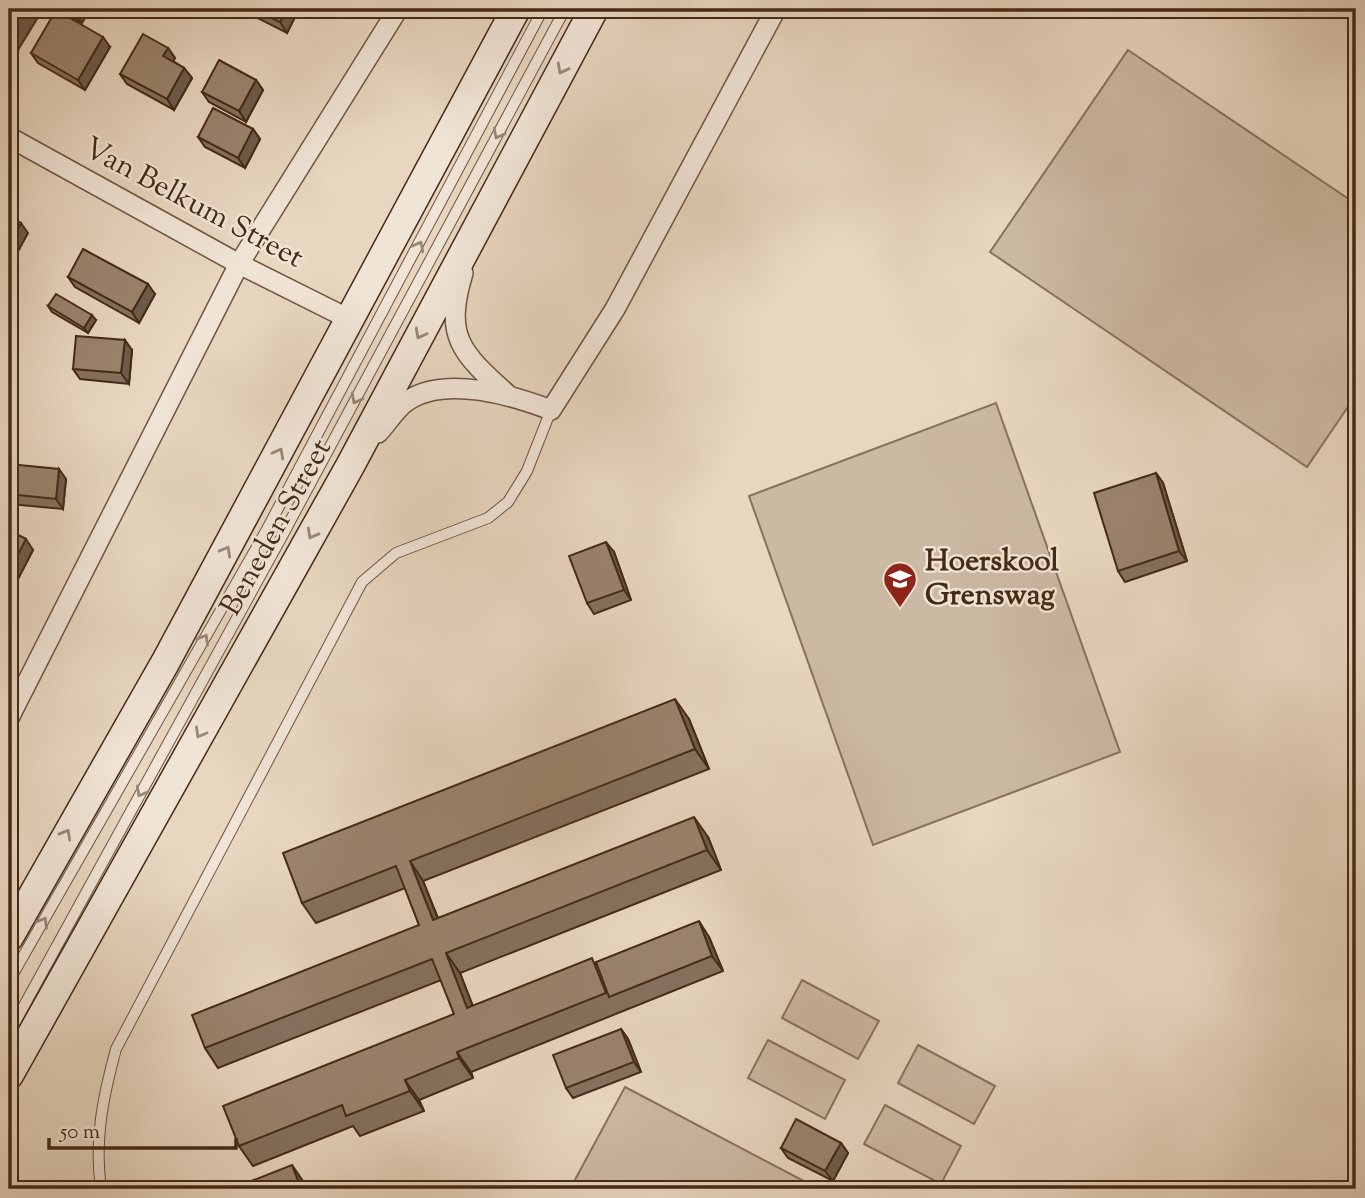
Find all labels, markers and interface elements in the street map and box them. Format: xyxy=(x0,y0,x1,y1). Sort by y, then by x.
one-way arrow xyxy=(557,62,570,74)
one-way arrow xyxy=(493,126,506,139)
street label: Van Belkum Street xyxy=(75,128,311,280)
one-way arrow xyxy=(411,241,425,254)
one-way arrow xyxy=(415,327,428,340)
one-way arrow xyxy=(351,392,364,404)
street label: Beneden Street xyxy=(211,432,343,624)
one-way arrow xyxy=(271,448,284,460)
one-way arrow xyxy=(306,527,320,540)
place label: Hoerskool Grenswag xyxy=(925,541,1060,618)
one-way arrow xyxy=(218,546,231,558)
school or university icon: Hoerskool Grenswag xyxy=(881,560,919,609)
one-way arrow xyxy=(196,634,209,647)
one-way arrow xyxy=(195,725,208,738)
one-way arrow xyxy=(136,785,150,798)
one-way arrow xyxy=(58,829,71,842)
one-way arrow xyxy=(35,917,48,929)
scale bar xyxy=(49,1107,236,1151)
text: 50 m xyxy=(59,1118,100,1148)

